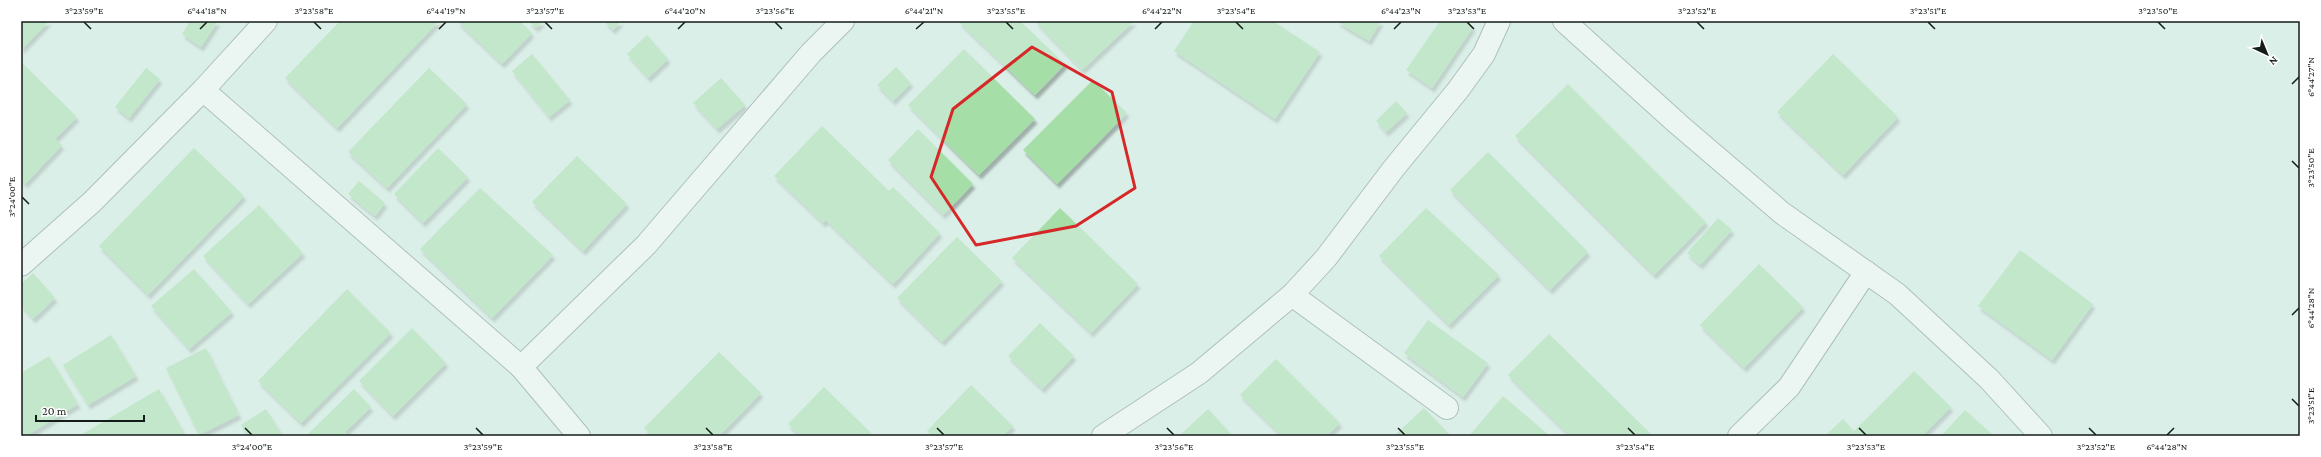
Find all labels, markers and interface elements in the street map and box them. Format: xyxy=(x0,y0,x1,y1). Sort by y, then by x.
text: 3°23'59"E xyxy=(65,5,104,16)
text: 6°44'18"N xyxy=(187,5,227,16)
text: 3°23'58"E xyxy=(294,5,334,16)
text: 6°44'19"N xyxy=(426,5,466,16)
text: 3°23'57"E xyxy=(526,5,565,16)
text: 6°44'20"N xyxy=(664,5,706,16)
text: 3°23'56"E xyxy=(756,5,795,16)
text: 6°44'21"N xyxy=(905,5,944,16)
text: 3°23'55"E xyxy=(987,5,1026,16)
text: 6°44'22"N xyxy=(1142,5,1183,16)
text: 3°23'54"E xyxy=(1217,5,1256,16)
text: 6°44'23"N xyxy=(1381,5,1422,16)
text: 3°23'53"E xyxy=(1448,5,1487,16)
text: 3°23'52"E xyxy=(1678,5,1717,16)
text: 3°23'51"E xyxy=(1910,5,1947,16)
text: 3°23'50"E xyxy=(2138,5,2178,16)
north arrow xyxy=(2247,34,2287,74)
text: N xyxy=(2267,54,2281,68)
text: 6°44'27"N xyxy=(2305,57,2316,97)
text: 3°23'50"E xyxy=(2305,148,2316,188)
text: 3°24'00"E xyxy=(6,176,17,217)
text: 6°44'28"N xyxy=(2305,287,2316,328)
text: 3°23'51"E xyxy=(2305,387,2316,424)
scale bar xyxy=(36,397,144,423)
text: 20 m xyxy=(42,404,67,418)
text: 3°24'00"E xyxy=(232,441,273,452)
text: 3°23'59"E xyxy=(464,441,503,452)
text: 3°23'58"E xyxy=(693,441,733,452)
text: 3°23'57"E xyxy=(925,441,964,452)
text: 3°23'56"E xyxy=(1155,441,1194,452)
text: 3°23'55"E xyxy=(1386,441,1425,452)
text: 3°23'54"E xyxy=(1616,441,1655,452)
text: 3°23'53"E xyxy=(1847,441,1886,452)
text: 3°23'52"E xyxy=(2077,441,2116,452)
text: 6°44'28"N xyxy=(2147,441,2188,452)

